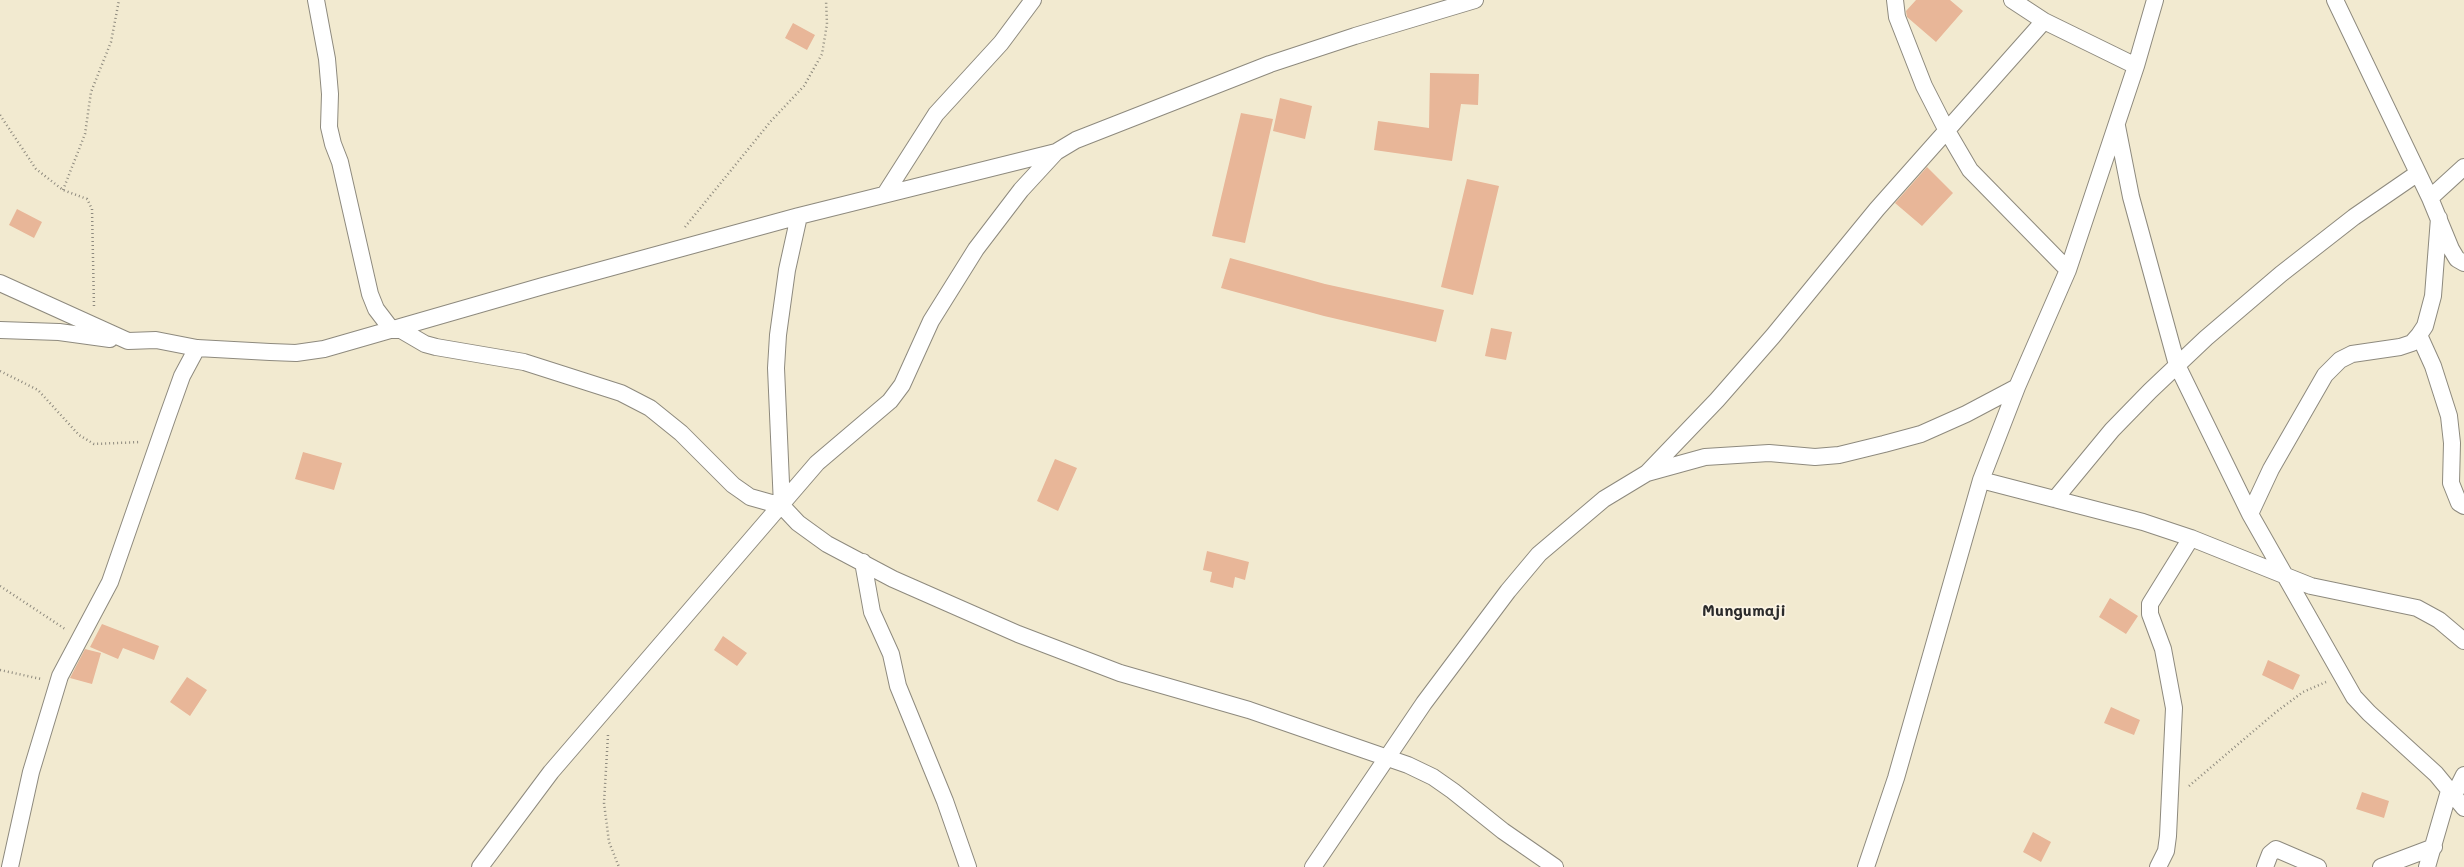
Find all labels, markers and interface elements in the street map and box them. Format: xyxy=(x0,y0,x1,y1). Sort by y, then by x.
district label: Mungumaji xyxy=(1702,601,1786,621)

